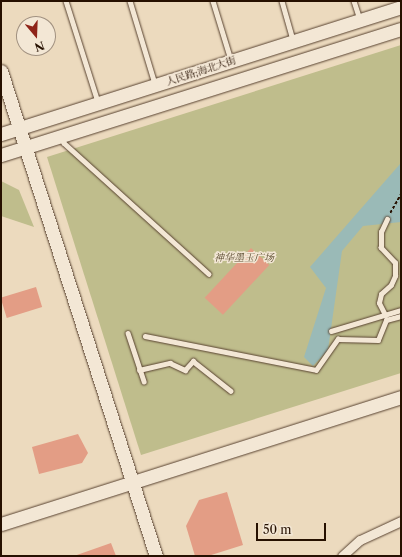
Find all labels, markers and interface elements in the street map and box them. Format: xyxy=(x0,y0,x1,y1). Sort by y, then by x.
north arrow xyxy=(16,16,56,56)
text: N xyxy=(33,38,46,55)
street label: 人民路;海北大街 xyxy=(165,54,237,88)
park label: 神华墨玉广场 xyxy=(214,252,274,264)
scale bar xyxy=(258,515,328,541)
text: 50 m xyxy=(263,522,292,537)

